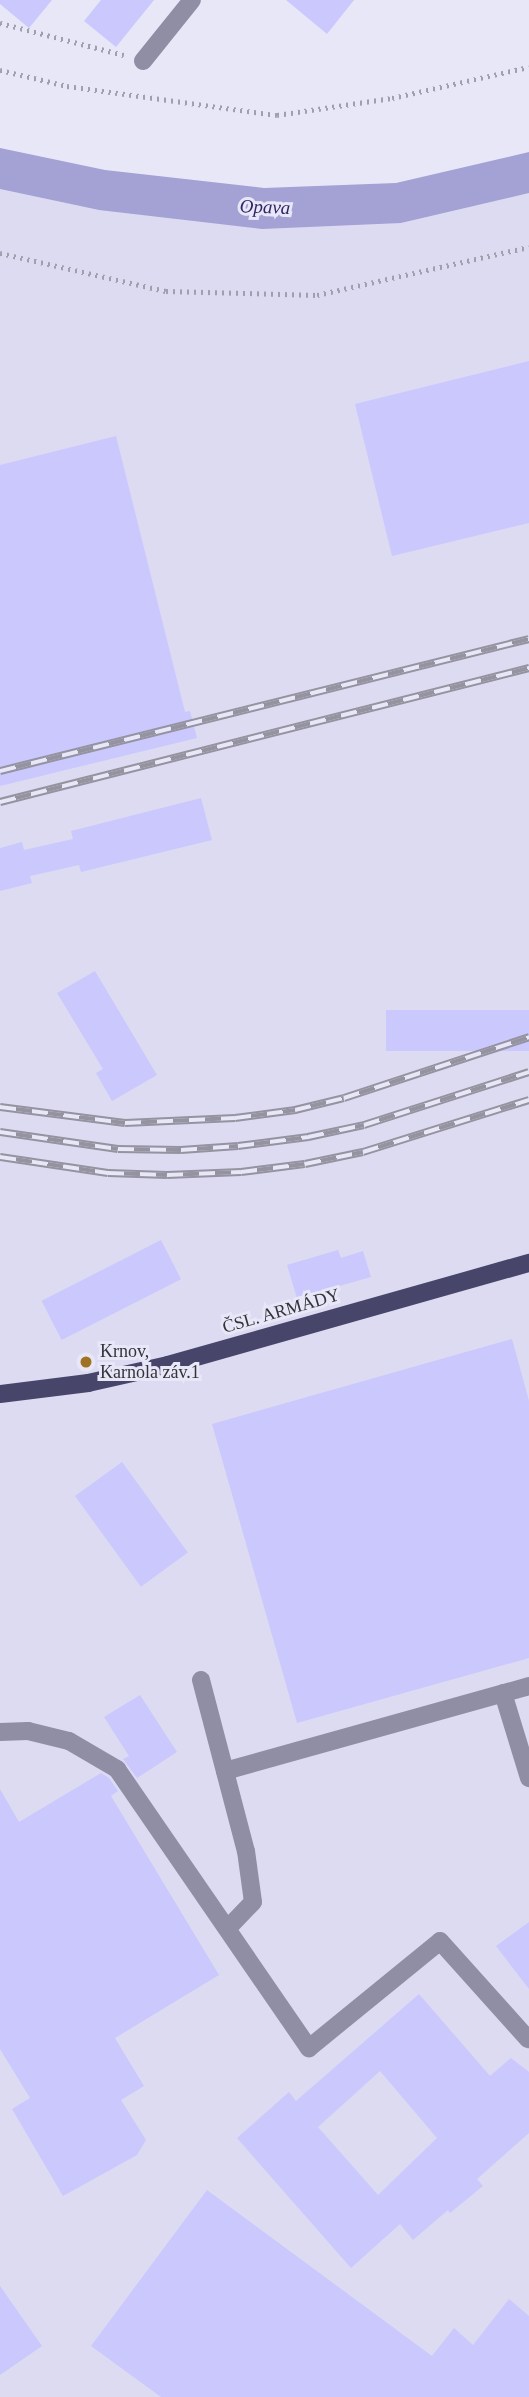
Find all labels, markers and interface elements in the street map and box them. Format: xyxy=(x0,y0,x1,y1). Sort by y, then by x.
water label: Opava xyxy=(239,195,291,219)
street label: ČSL. ARMÁDY xyxy=(219,1284,343,1338)
place label: Krnov, Karnola záv.1 xyxy=(100,1341,200,1384)
marker: Krnov, Karnola záv.1 xyxy=(78,1354,94,1370)

